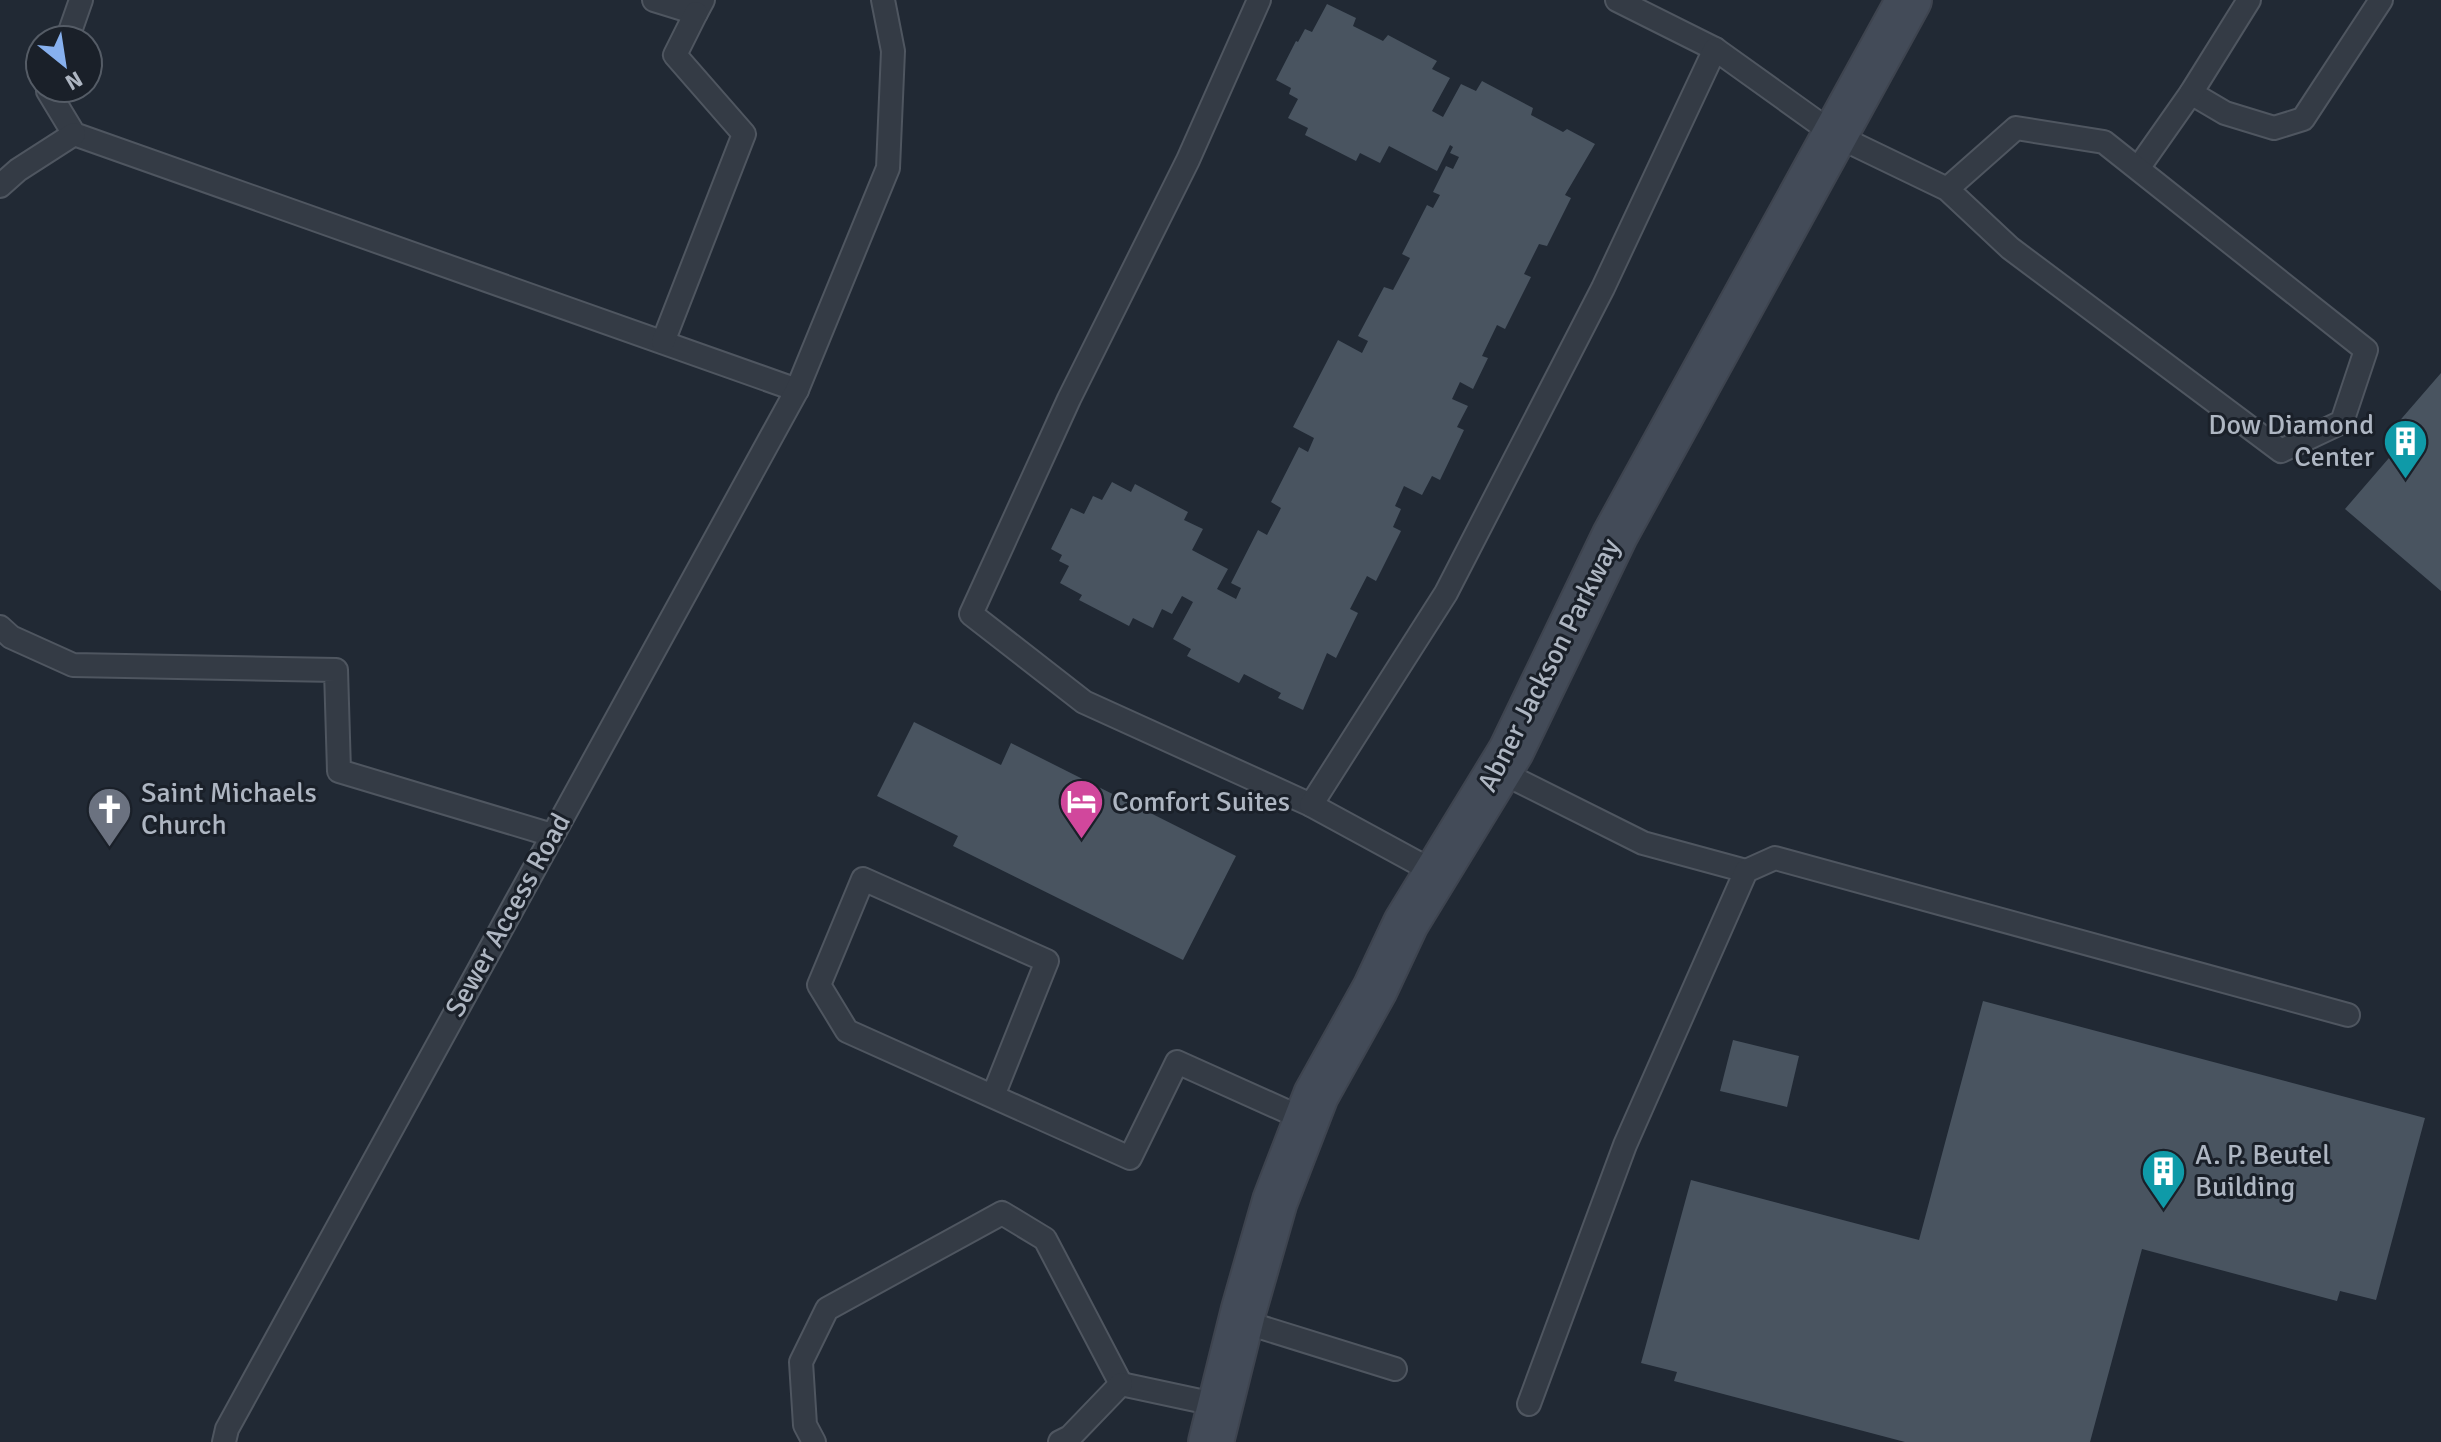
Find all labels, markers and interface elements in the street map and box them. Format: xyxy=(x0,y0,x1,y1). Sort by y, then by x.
north arrow xyxy=(24,24,104,104)
text: N xyxy=(60,65,87,96)
place label: Dow Diamond Center xyxy=(2208,408,2375,474)
building icon: Dow Diamond Center xyxy=(2381,417,2429,480)
street label: Abner Jackson Parkway xyxy=(1470,533,1628,797)
place label: Saint Michaels Church xyxy=(141,776,317,842)
hotel icon: Comfort Suites xyxy=(1057,778,1105,841)
church icon: Saint Michaels Church xyxy=(86,785,134,848)
place label: Comfort Suites xyxy=(1112,785,1290,819)
street label: Sewer Access Road xyxy=(438,807,578,1023)
place label: A. P. Beutel Building xyxy=(2195,1138,2330,1204)
building icon: A. P. Beutel Building xyxy=(2140,1147,2188,1210)

